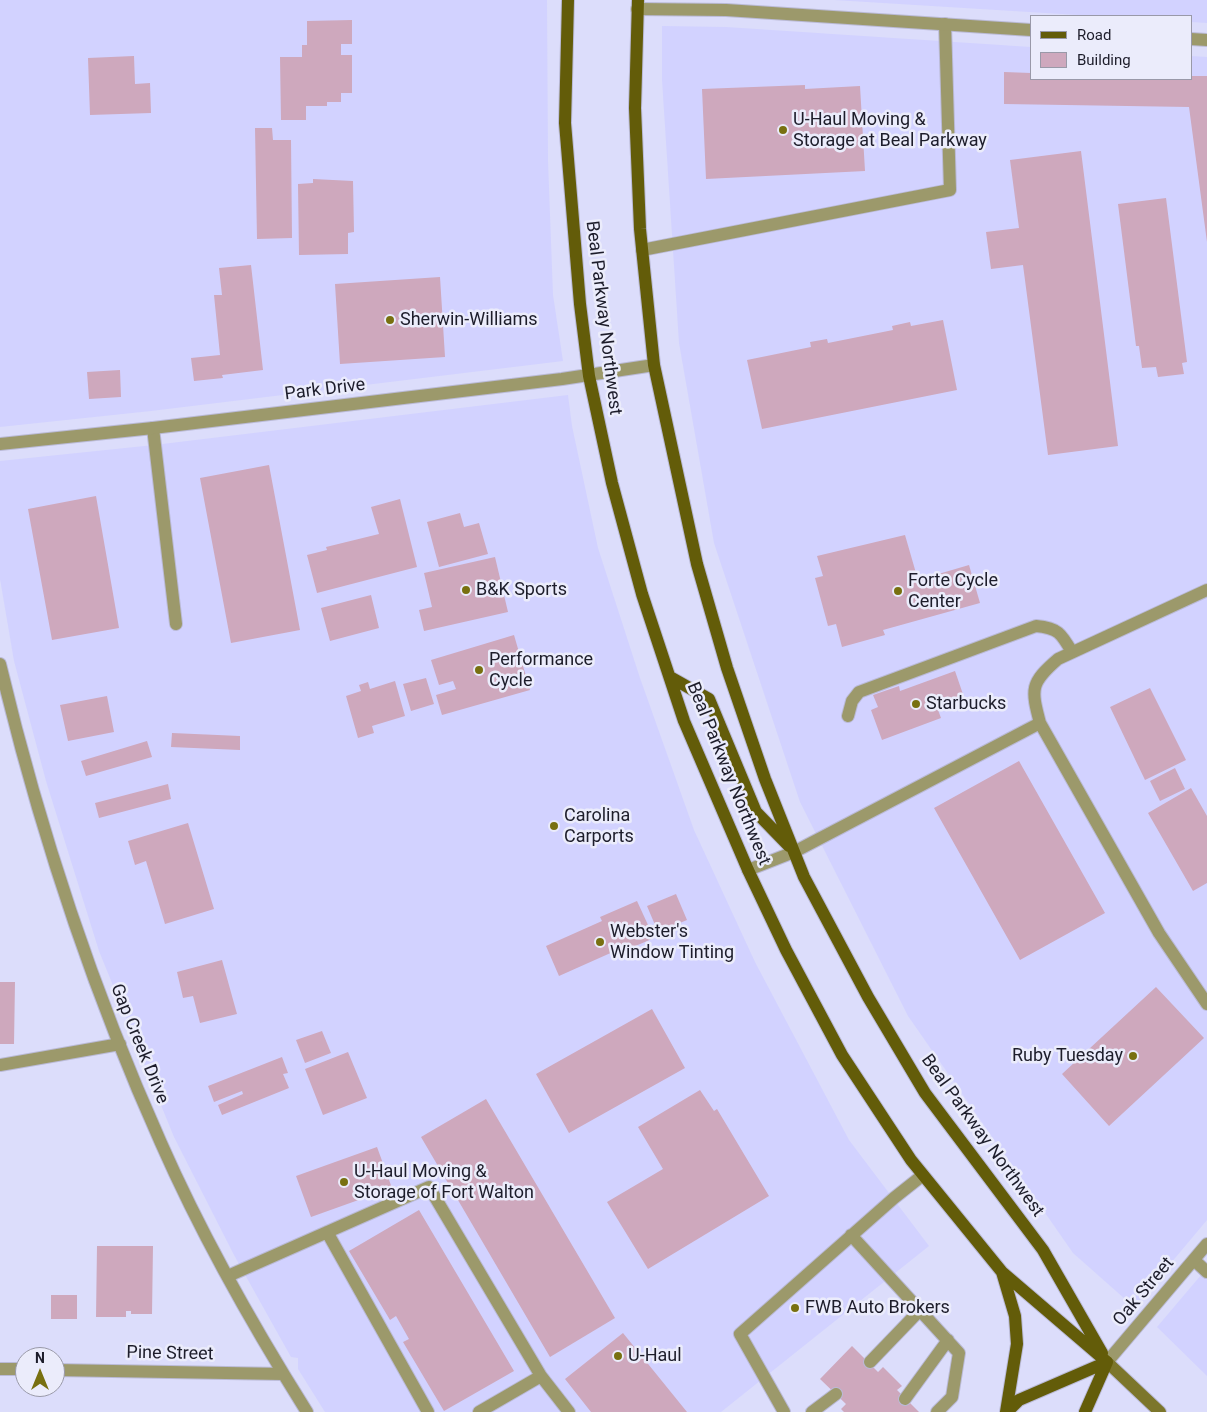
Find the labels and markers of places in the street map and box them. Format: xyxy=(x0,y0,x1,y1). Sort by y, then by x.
place label: U-Haul Moving & Storage at Beal Parkway xyxy=(793,109,987,152)
marker: U-Haul Moving & Storage at Beal Parkway xyxy=(777,124,789,136)
place label: Sherwin-Williams xyxy=(400,309,538,331)
marker: Sherwin-Williams xyxy=(384,314,396,326)
place label: Forte Cycle Center xyxy=(908,570,998,612)
place label: B&K Sports xyxy=(476,579,567,601)
marker: B&K Sports xyxy=(460,584,472,596)
marker: Forte Cycle Center xyxy=(892,585,904,597)
place label: Performance Cycle xyxy=(489,649,593,692)
marker: Performance Cycle xyxy=(473,664,485,676)
place label: Starbucks xyxy=(926,693,1006,715)
marker: Starbucks xyxy=(910,698,922,710)
place label: Carolina Carports xyxy=(564,805,634,848)
marker: Carolina Carports xyxy=(548,820,560,832)
place label: Webster's Window Tinting xyxy=(610,921,734,964)
marker: Webster's Window Tinting xyxy=(594,936,606,948)
place label: Ruby Tuesday xyxy=(1012,1045,1123,1067)
marker: Ruby Tuesday xyxy=(1127,1050,1139,1062)
place label: U-Haul Moving & Storage of Fort Walton xyxy=(354,1161,534,1204)
marker: U-Haul Moving & Storage of Fort Walton xyxy=(338,1176,350,1188)
place label: FWB Auto Brokers xyxy=(805,1297,950,1319)
marker: FWB Auto Brokers xyxy=(789,1302,801,1314)
place label: U-Haul xyxy=(628,1345,682,1367)
marker: U-Haul xyxy=(612,1350,624,1362)

